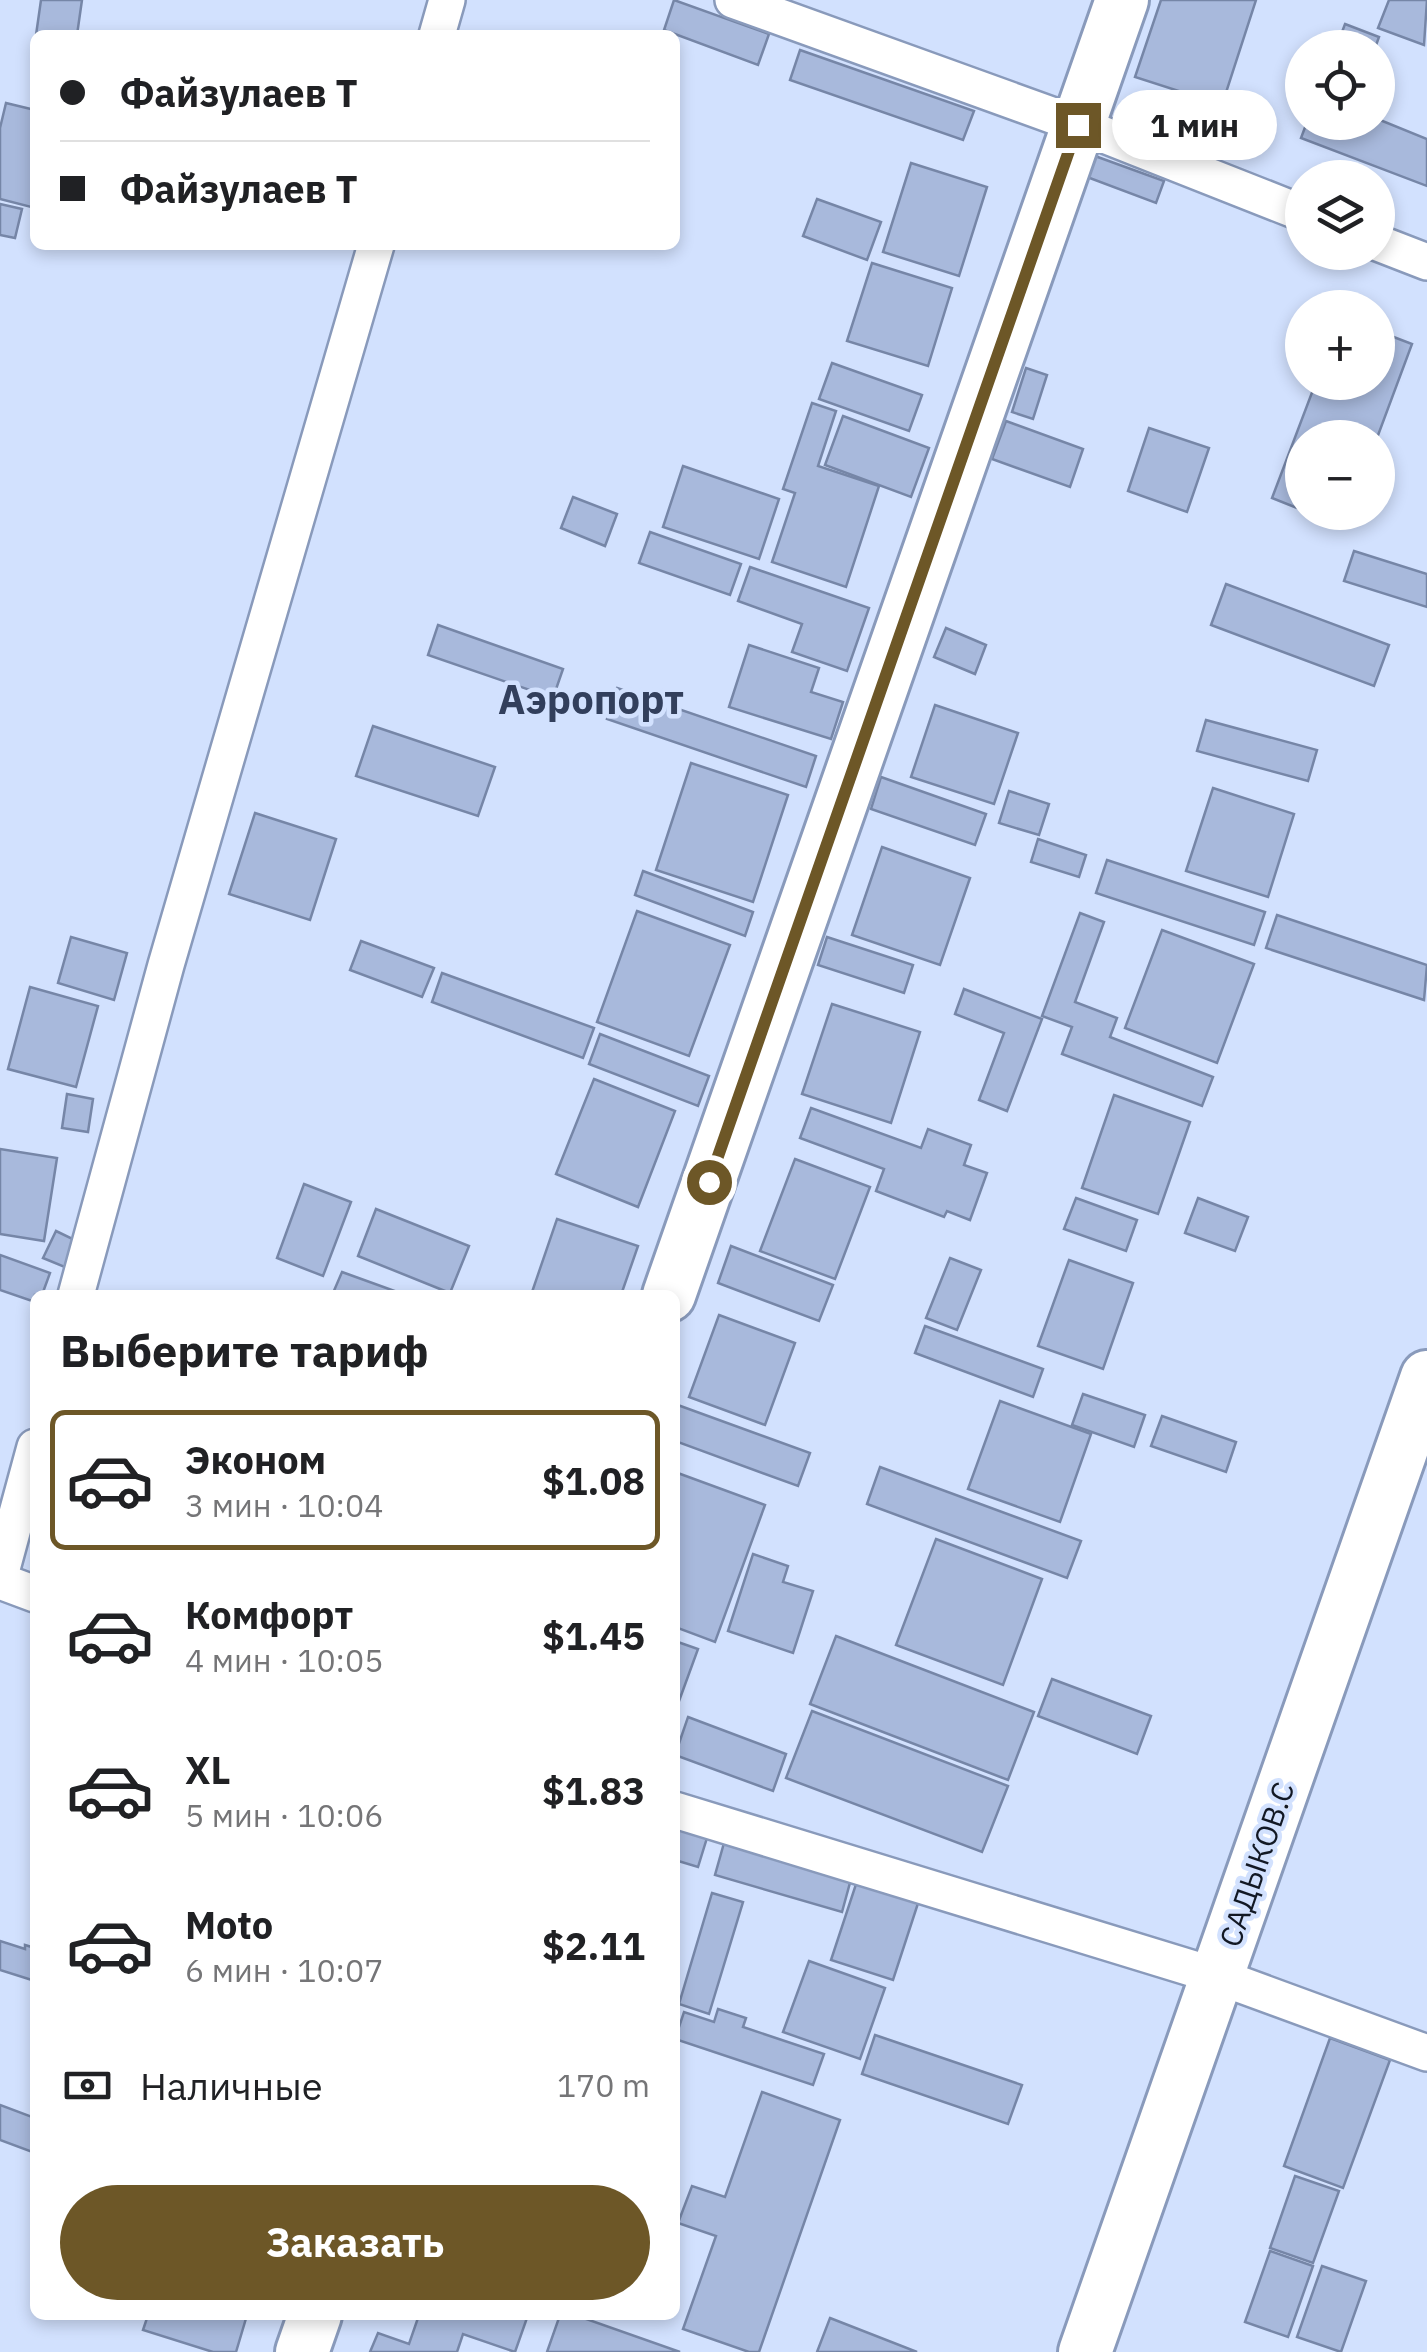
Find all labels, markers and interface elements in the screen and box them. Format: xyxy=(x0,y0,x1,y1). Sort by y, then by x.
map controls xyxy=(1285,30,1395,530)
button: locate xyxy=(1285,30,1395,140)
text: Файзулаев Т xyxy=(120,68,358,117)
callout: 1 мин xyxy=(1113,90,1278,160)
route end xyxy=(1056,103,1101,148)
text: 1 мин xyxy=(1150,104,1239,146)
button: layers xyxy=(1285,160,1395,270)
text: Файзулаев Т xyxy=(120,164,358,213)
button: + xyxy=(1285,290,1395,400)
button: − xyxy=(1285,420,1395,530)
district label: Аэропорт xyxy=(498,673,684,725)
route start xyxy=(687,1160,732,1205)
text: Выберите тариф xyxy=(60,1321,429,1379)
icon: car xyxy=(65,1435,155,1525)
text: Эконом xyxy=(185,1435,326,1484)
text: $1.08 xyxy=(542,1456,645,1505)
text: 3 мин · 10:04 xyxy=(185,1484,383,1526)
icon: car xyxy=(65,1590,155,1680)
text: Комфорт xyxy=(185,1590,353,1639)
text: $1.45 xyxy=(542,1611,645,1660)
text: 4 мин · 10:05 xyxy=(185,1639,383,1681)
icon: car xyxy=(65,1745,155,1835)
text: XL xyxy=(185,1745,231,1794)
text: $1.83 xyxy=(542,1766,645,1815)
street label: САДЫКОВ.С xyxy=(1210,1776,1302,1952)
text: 5 мин · 10:06 xyxy=(185,1794,383,1836)
icon: car xyxy=(65,1900,155,1990)
text: Moto xyxy=(185,1900,273,1949)
text: $2.11 xyxy=(542,1921,645,1970)
text: 6 мин · 10:07 xyxy=(185,1949,383,1991)
icon: cash xyxy=(60,2058,115,2113)
text: Наличные xyxy=(140,2061,323,2110)
text: 170 m xyxy=(557,2064,650,2106)
button: Заказать xyxy=(60,2185,650,2300)

